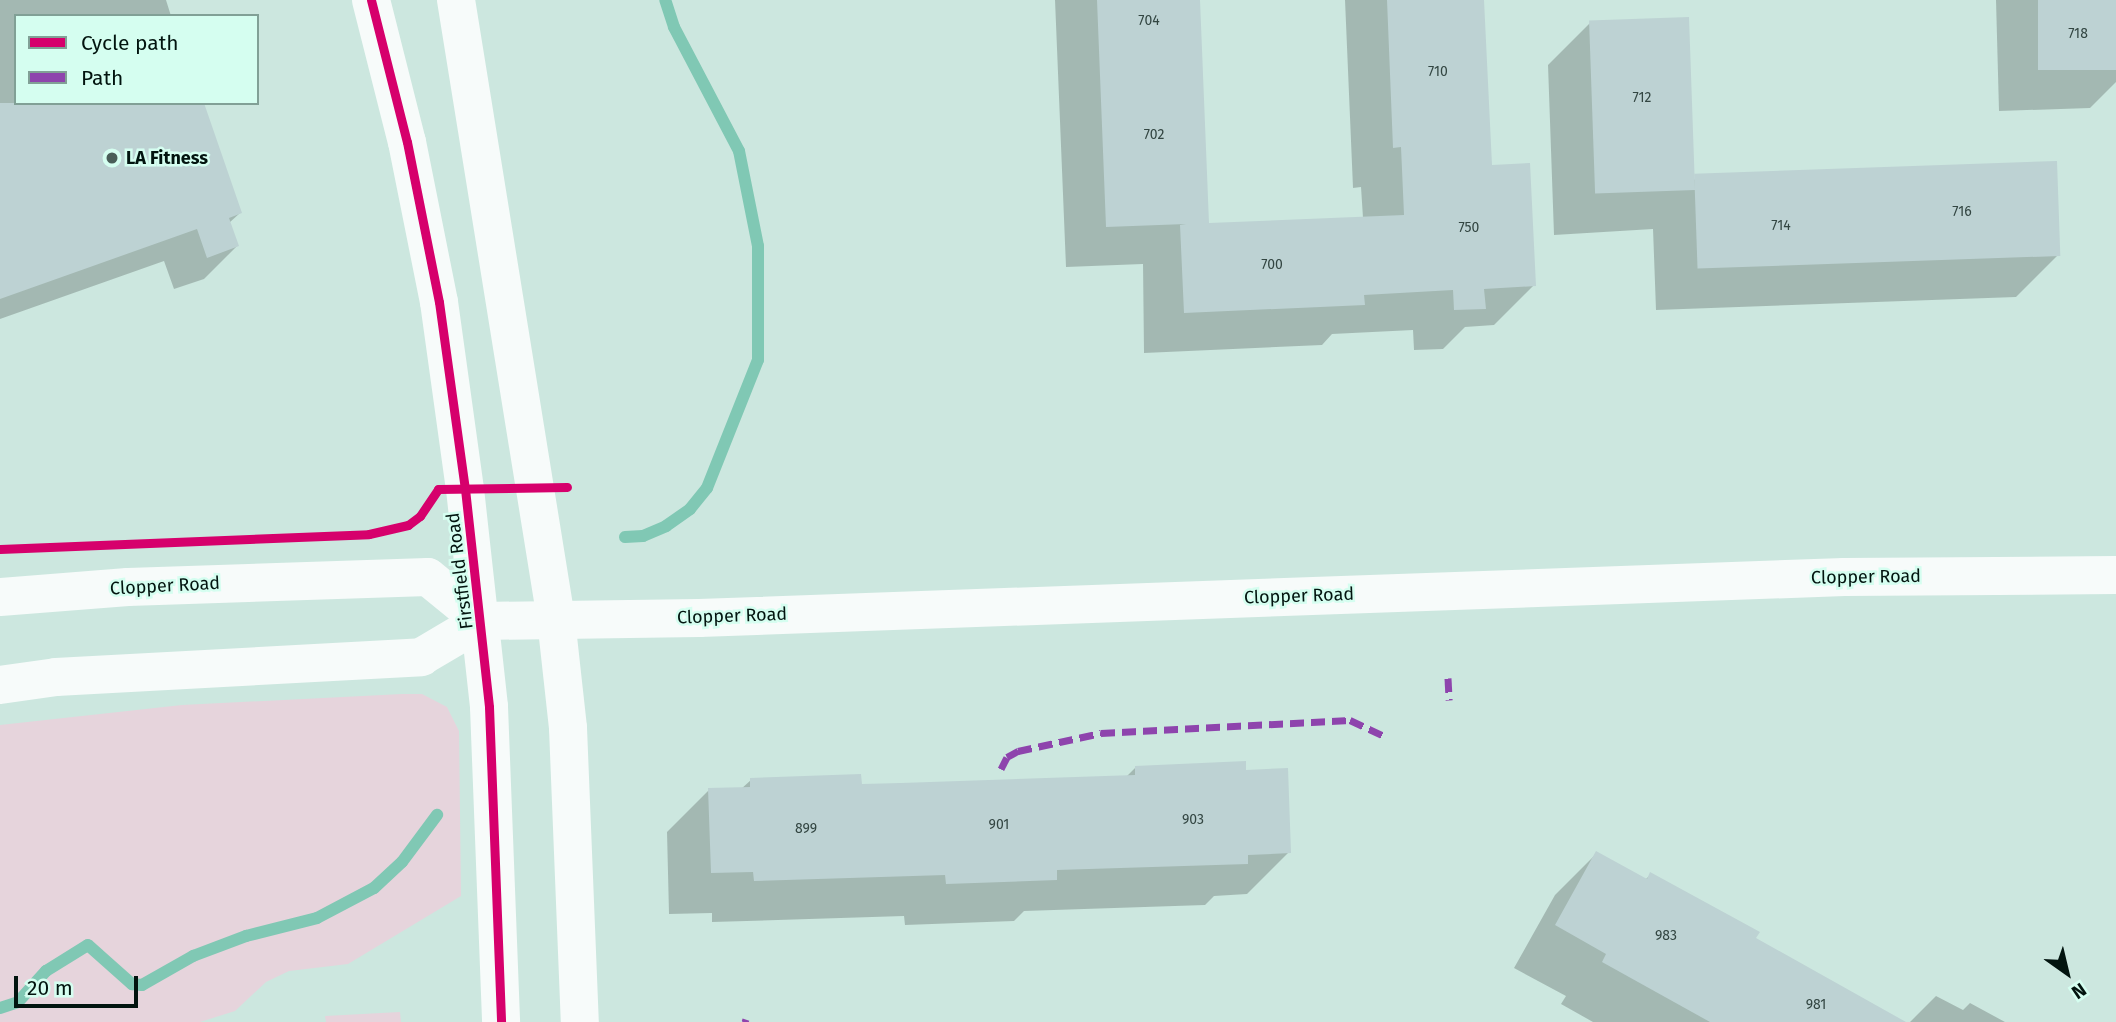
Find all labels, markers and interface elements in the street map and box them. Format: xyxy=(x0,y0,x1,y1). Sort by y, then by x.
house number: 704 xyxy=(1138,13,1160,29)
legend xyxy=(14,14,259,105)
house number: 718 xyxy=(2068,26,2088,42)
text: Cycle path xyxy=(81,30,179,56)
house number: 710 xyxy=(1428,64,1448,80)
text: Path xyxy=(81,65,123,91)
house number: 712 xyxy=(1633,90,1651,106)
house number: 702 xyxy=(1144,127,1164,143)
place label: LA Fitness xyxy=(126,147,208,169)
marker: LA Fitness xyxy=(104,150,120,166)
house number: 716 xyxy=(1952,204,1972,220)
house number: 714 xyxy=(1771,218,1791,234)
house number: 750 xyxy=(1459,220,1479,236)
house number: 700 xyxy=(1261,257,1283,273)
street label: Firstfield Road xyxy=(442,511,478,631)
street label: Clopper Road xyxy=(1811,565,1921,589)
street label: Clopper Road xyxy=(110,572,220,600)
street label: Clopper Road xyxy=(1244,583,1354,609)
street label: Clopper Road xyxy=(677,603,787,629)
house number: 903 xyxy=(1182,812,1204,828)
house number: 901 xyxy=(989,817,1009,833)
house number: 899 xyxy=(795,821,817,837)
house number: 983 xyxy=(1655,928,1677,944)
north arrow xyxy=(2032,938,2102,1008)
scale bar xyxy=(18,962,142,1006)
text: 20 m xyxy=(27,975,73,1001)
text: N xyxy=(2067,978,2091,1004)
house number: 981 xyxy=(1806,997,1826,1013)

